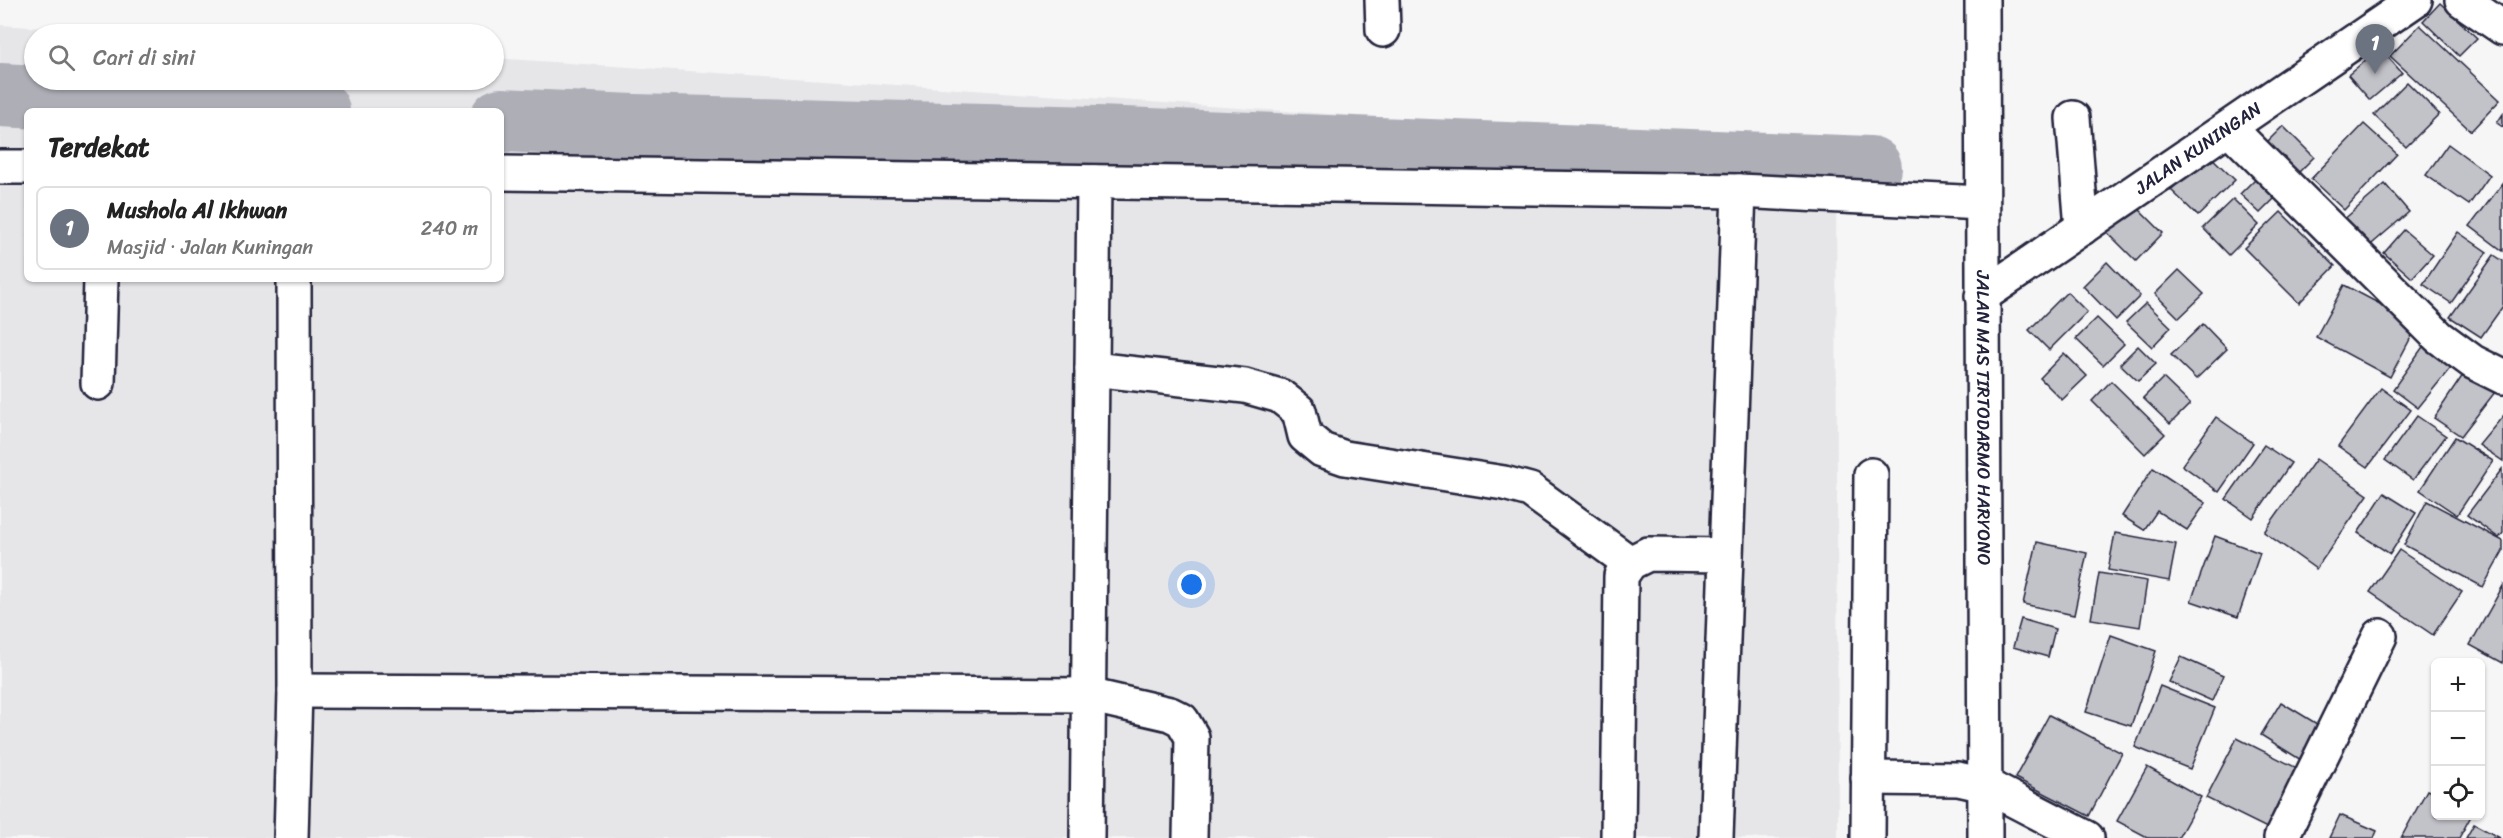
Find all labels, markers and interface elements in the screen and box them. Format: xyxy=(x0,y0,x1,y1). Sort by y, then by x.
search box xyxy=(24,24,504,90)
pin: 1 xyxy=(2356,25,2394,74)
text: Cari di sini xyxy=(93,38,195,77)
icon: search xyxy=(45,41,78,74)
street label: JALAN KUNINGAN xyxy=(2127,93,2269,204)
text: Terdekat xyxy=(48,124,149,170)
text: Mushola Al Ikhwan xyxy=(107,191,287,230)
text: 1 xyxy=(65,211,74,246)
text: 240 m xyxy=(421,211,478,246)
text: Masjid · Jalan Kuningan xyxy=(107,230,313,265)
street label: JALAN MAS TIRTODARMO HARYONO xyxy=(1967,270,2000,565)
your location xyxy=(1177,570,1206,599)
map controls xyxy=(2431,658,2485,820)
button: + xyxy=(2431,658,2485,712)
button: − xyxy=(2431,712,2485,766)
button: locate xyxy=(2431,766,2485,820)

